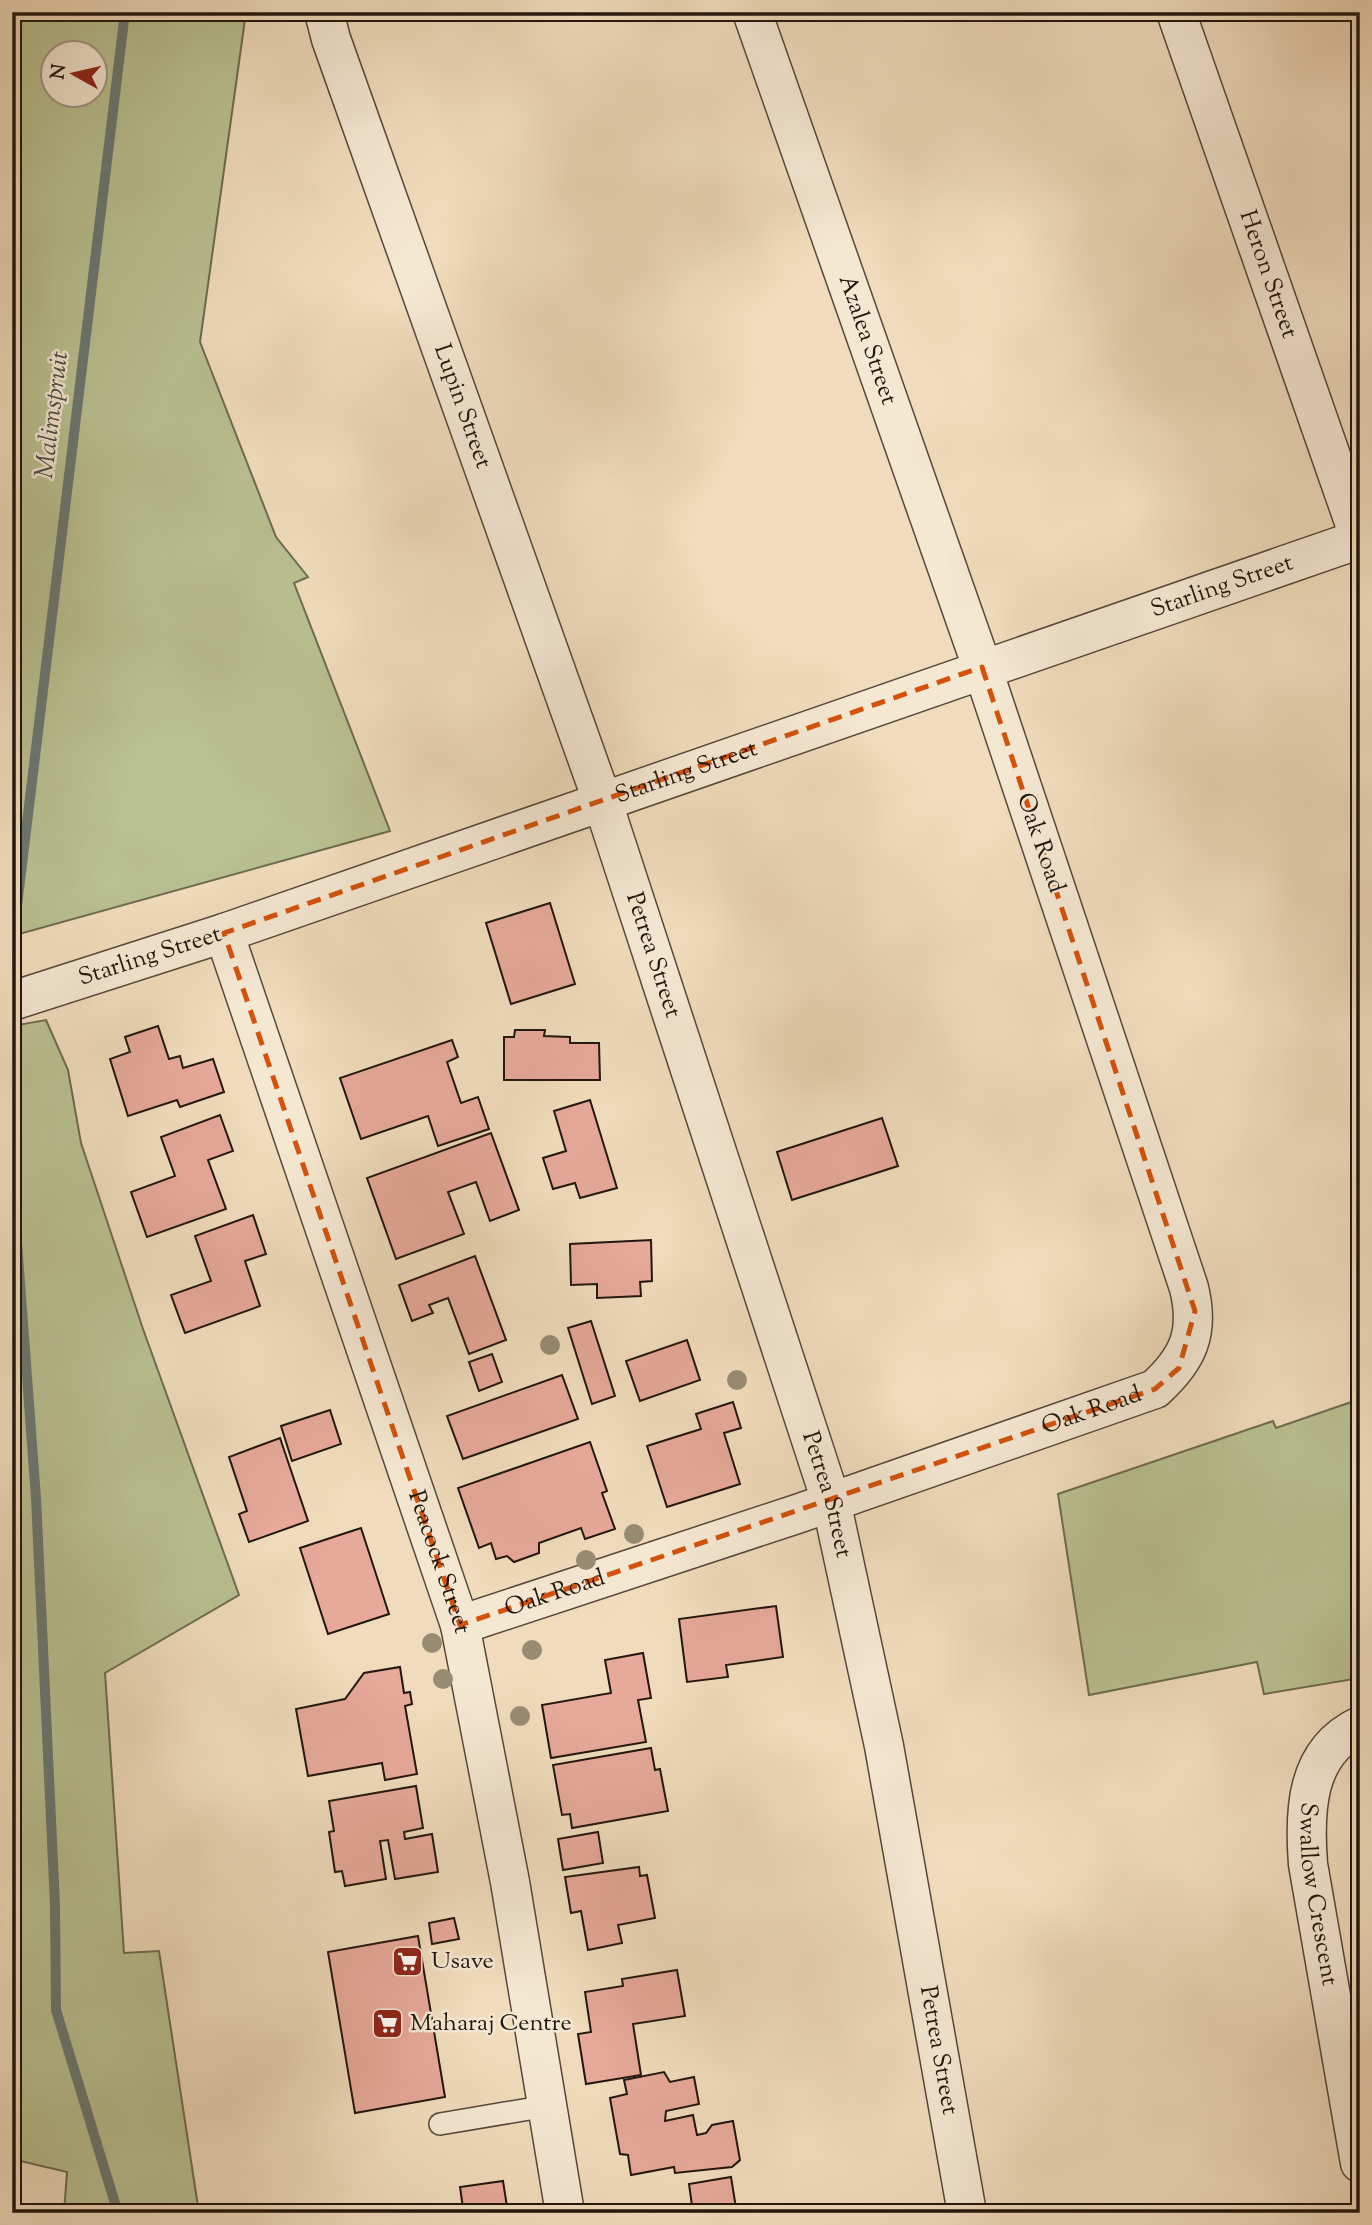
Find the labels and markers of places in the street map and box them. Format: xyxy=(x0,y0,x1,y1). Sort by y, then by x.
supermarket icon: Usave xyxy=(391,1945,425,1979)
place label: Usave xyxy=(431,1945,494,1979)
supermarket icon: Maharaj Centre xyxy=(370,2007,404,2041)
place label: Maharaj Centre xyxy=(410,2007,572,2041)

